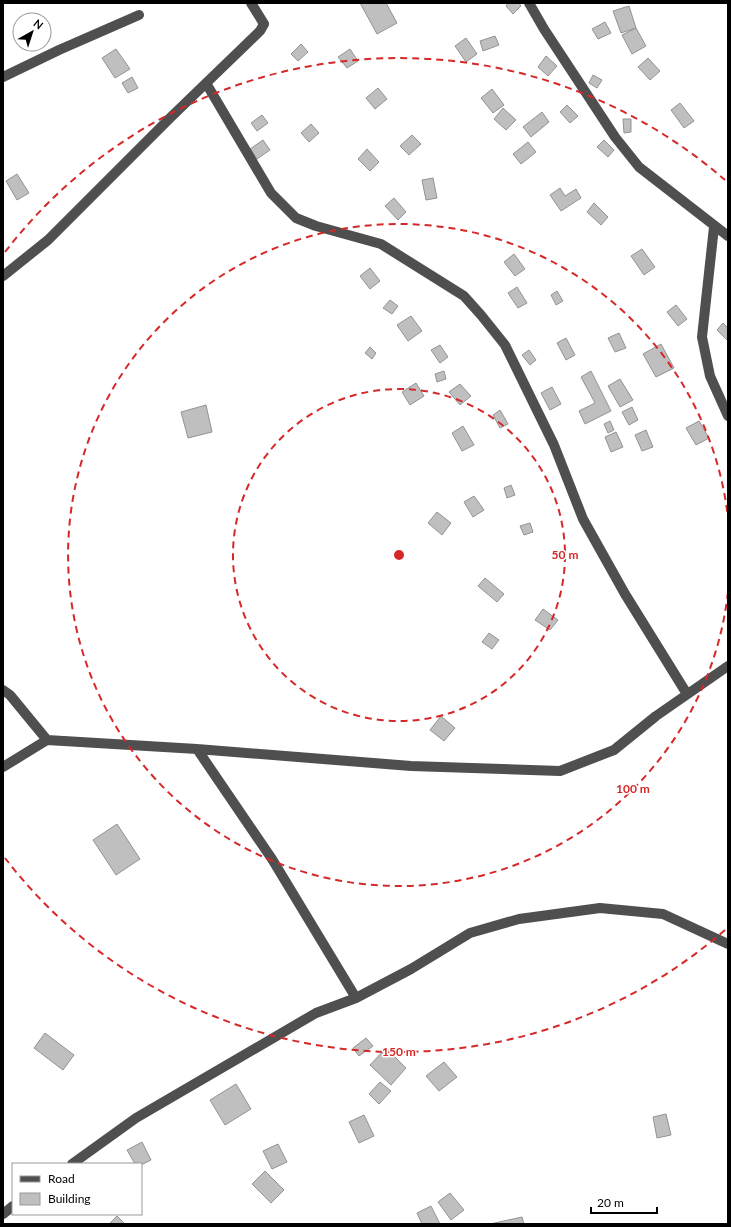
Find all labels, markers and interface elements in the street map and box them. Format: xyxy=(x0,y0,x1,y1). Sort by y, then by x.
north arrow xyxy=(12,12,52,52)
text: N xyxy=(31,16,46,32)
text: 50 m xyxy=(552,547,578,562)
centre of rings xyxy=(392,548,406,562)
text: 100 m xyxy=(616,781,650,796)
text: 150 m xyxy=(382,1044,416,1059)
legend xyxy=(12,1163,142,1215)
text: Road xyxy=(48,1171,75,1186)
scale bar xyxy=(591,1189,657,1215)
text: Building xyxy=(48,1191,91,1206)
text: 20 m xyxy=(597,1195,624,1210)

